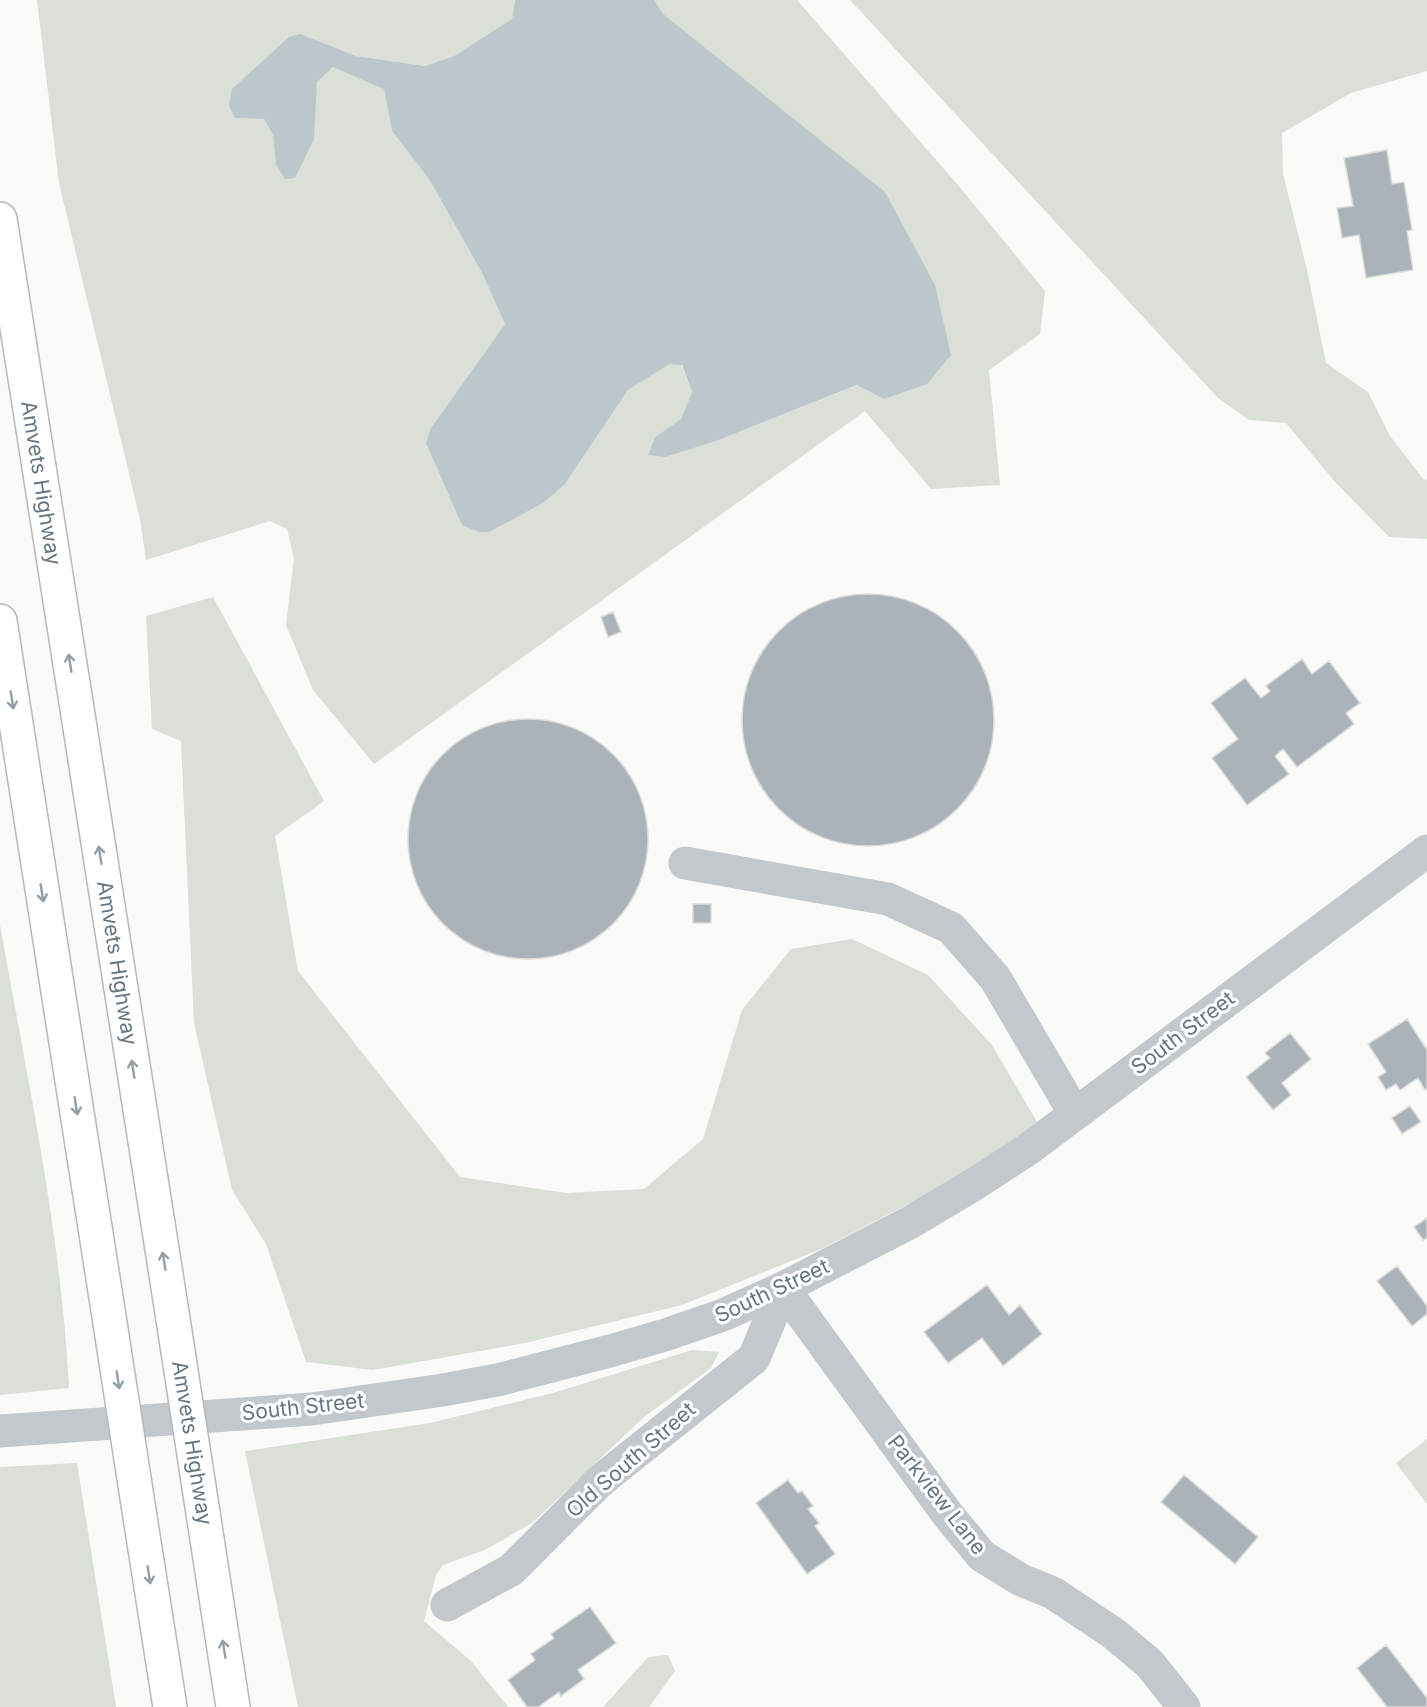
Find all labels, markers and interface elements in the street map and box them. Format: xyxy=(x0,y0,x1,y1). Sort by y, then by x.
street label: Amvets Highway xyxy=(16,399,67,567)
one-way arrow xyxy=(64,653,75,673)
one-way arrow xyxy=(7,690,18,709)
one-way arrow xyxy=(94,846,105,866)
street label: Amvets Highway xyxy=(92,879,143,1047)
one-way arrow xyxy=(37,882,48,902)
street label: South Street xyxy=(1126,986,1239,1080)
one-way arrow xyxy=(128,1059,139,1079)
one-way arrow xyxy=(70,1096,81,1115)
one-way arrow xyxy=(158,1252,169,1272)
street label: South Street xyxy=(711,1253,833,1328)
street label: Amvets Highway xyxy=(167,1359,218,1527)
one-way arrow xyxy=(113,1370,124,1390)
street label: South Street xyxy=(241,1388,366,1425)
street label: Old South Street xyxy=(561,1397,700,1522)
street label: Parkview Lane xyxy=(883,1430,992,1560)
one-way arrow xyxy=(143,1564,154,1584)
one-way arrow xyxy=(219,1640,230,1660)

